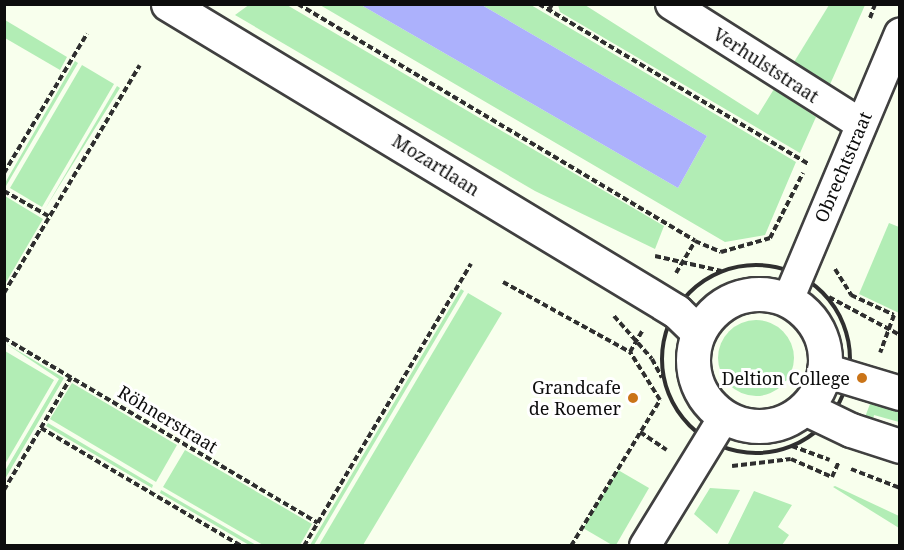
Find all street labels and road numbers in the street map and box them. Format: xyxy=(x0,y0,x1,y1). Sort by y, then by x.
street label: Verhulststraat xyxy=(709,23,823,107)
street label: Obrechtstraat xyxy=(810,108,876,226)
street label: Mozartlaan xyxy=(388,130,484,200)
street label: Röhnerstraat xyxy=(114,381,222,457)

